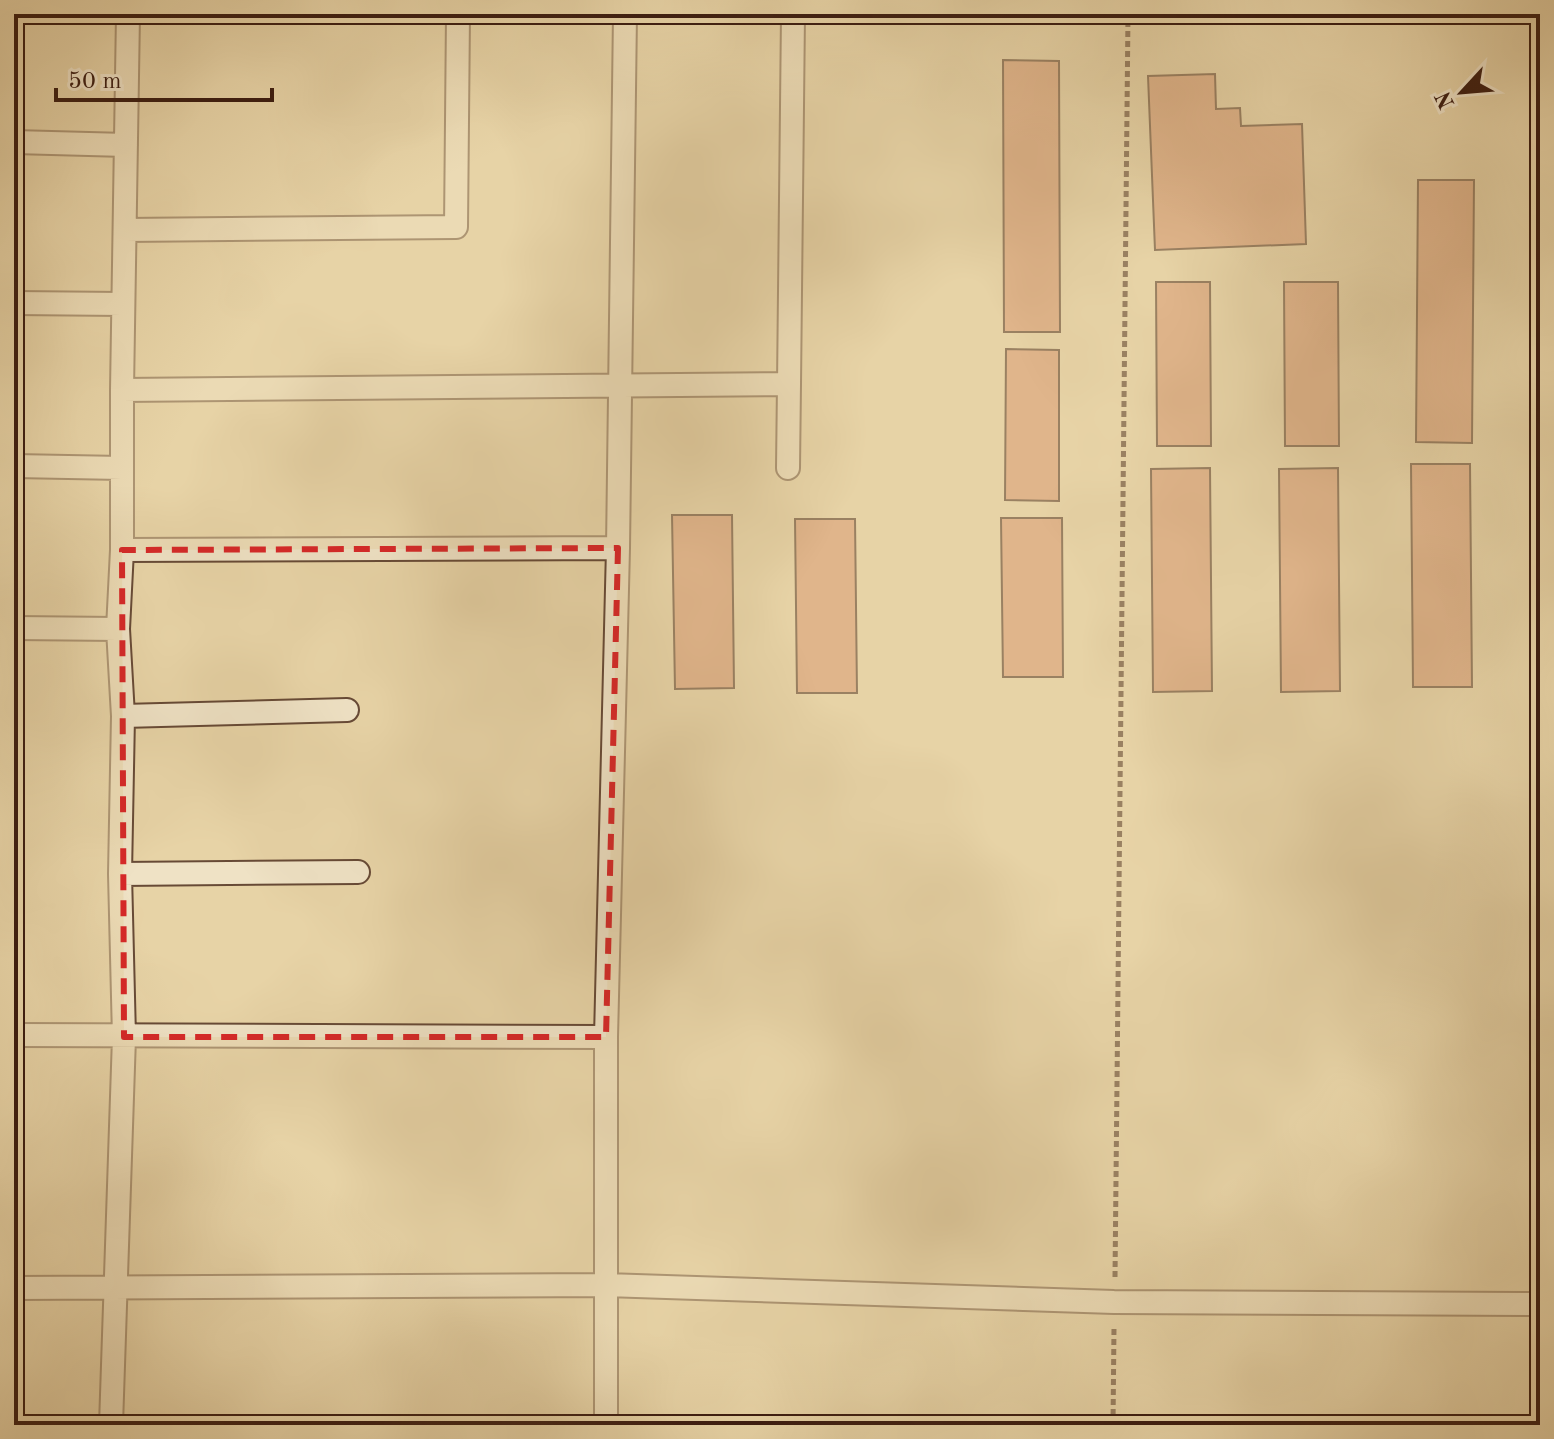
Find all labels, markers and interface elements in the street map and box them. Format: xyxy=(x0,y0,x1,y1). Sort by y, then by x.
scale bar xyxy=(56,52,272,102)
north arrow xyxy=(1422,52,1502,132)
text: 50 m xyxy=(68,70,122,94)
text: N xyxy=(1432,87,1459,112)

